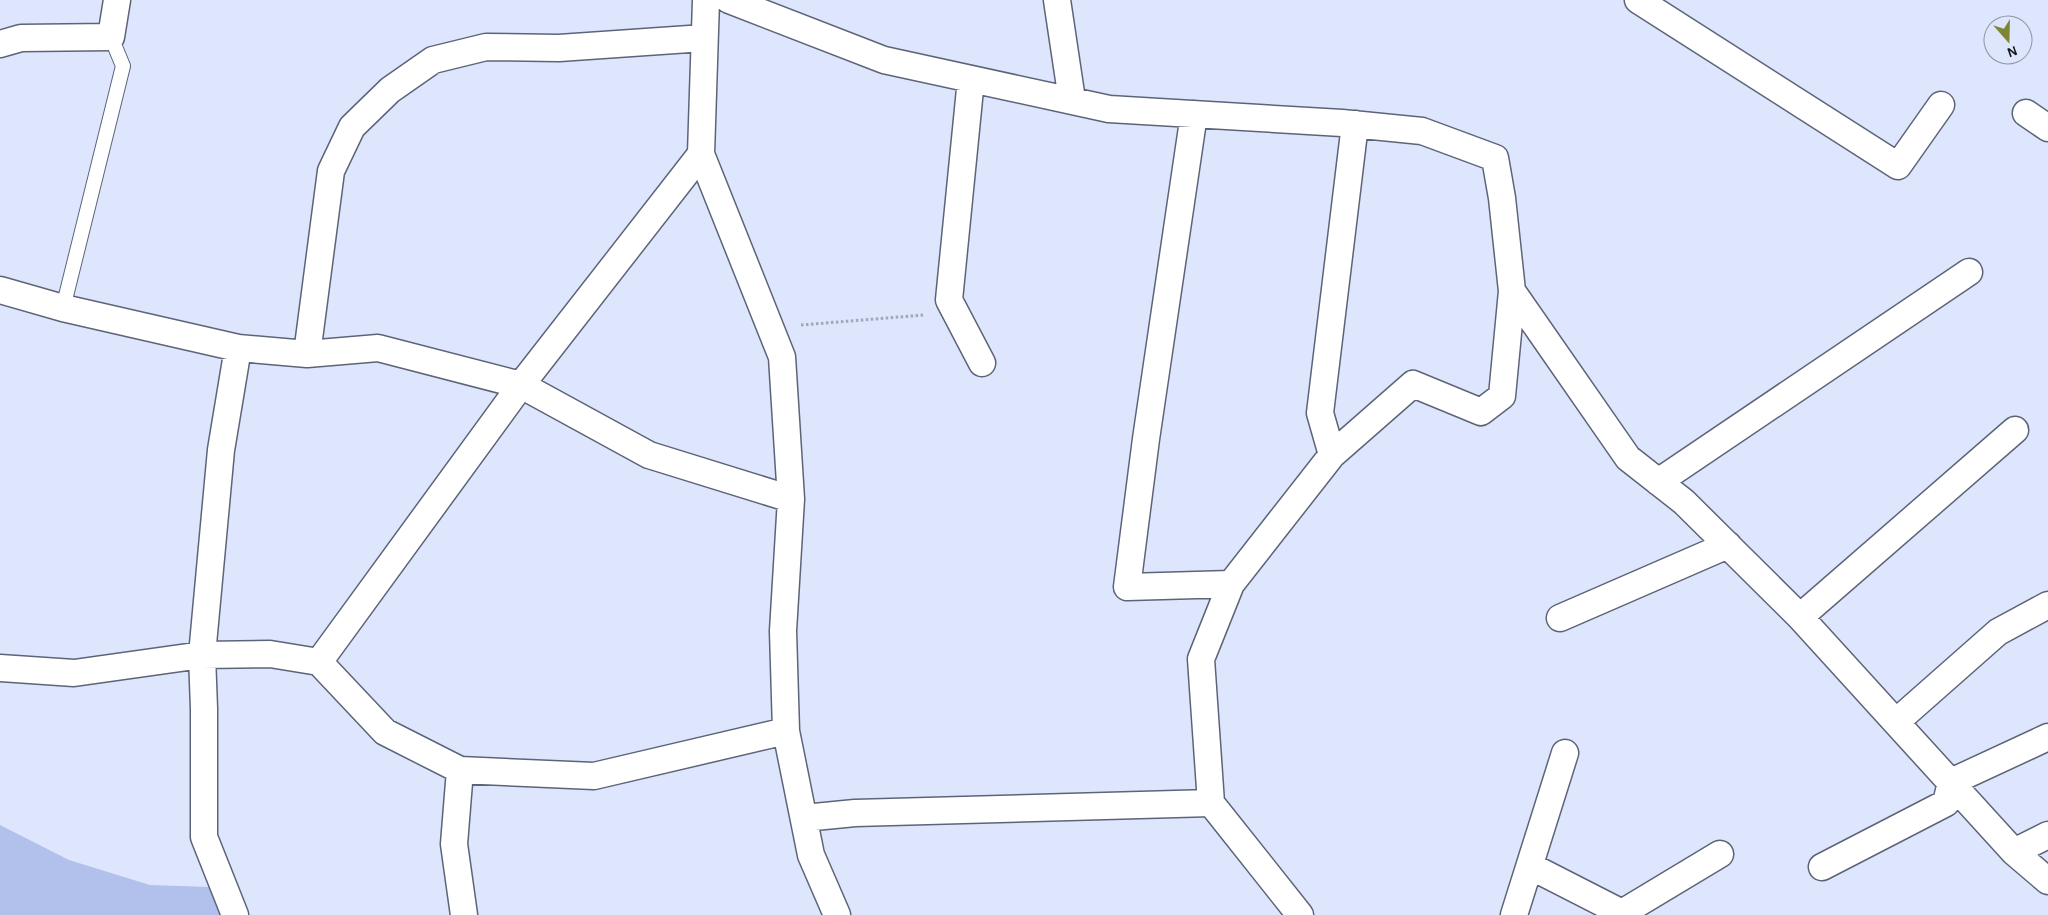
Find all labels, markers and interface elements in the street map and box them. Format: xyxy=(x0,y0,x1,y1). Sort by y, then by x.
north arrow xyxy=(1983,15,2033,65)
text: N xyxy=(2005,43,2019,60)

